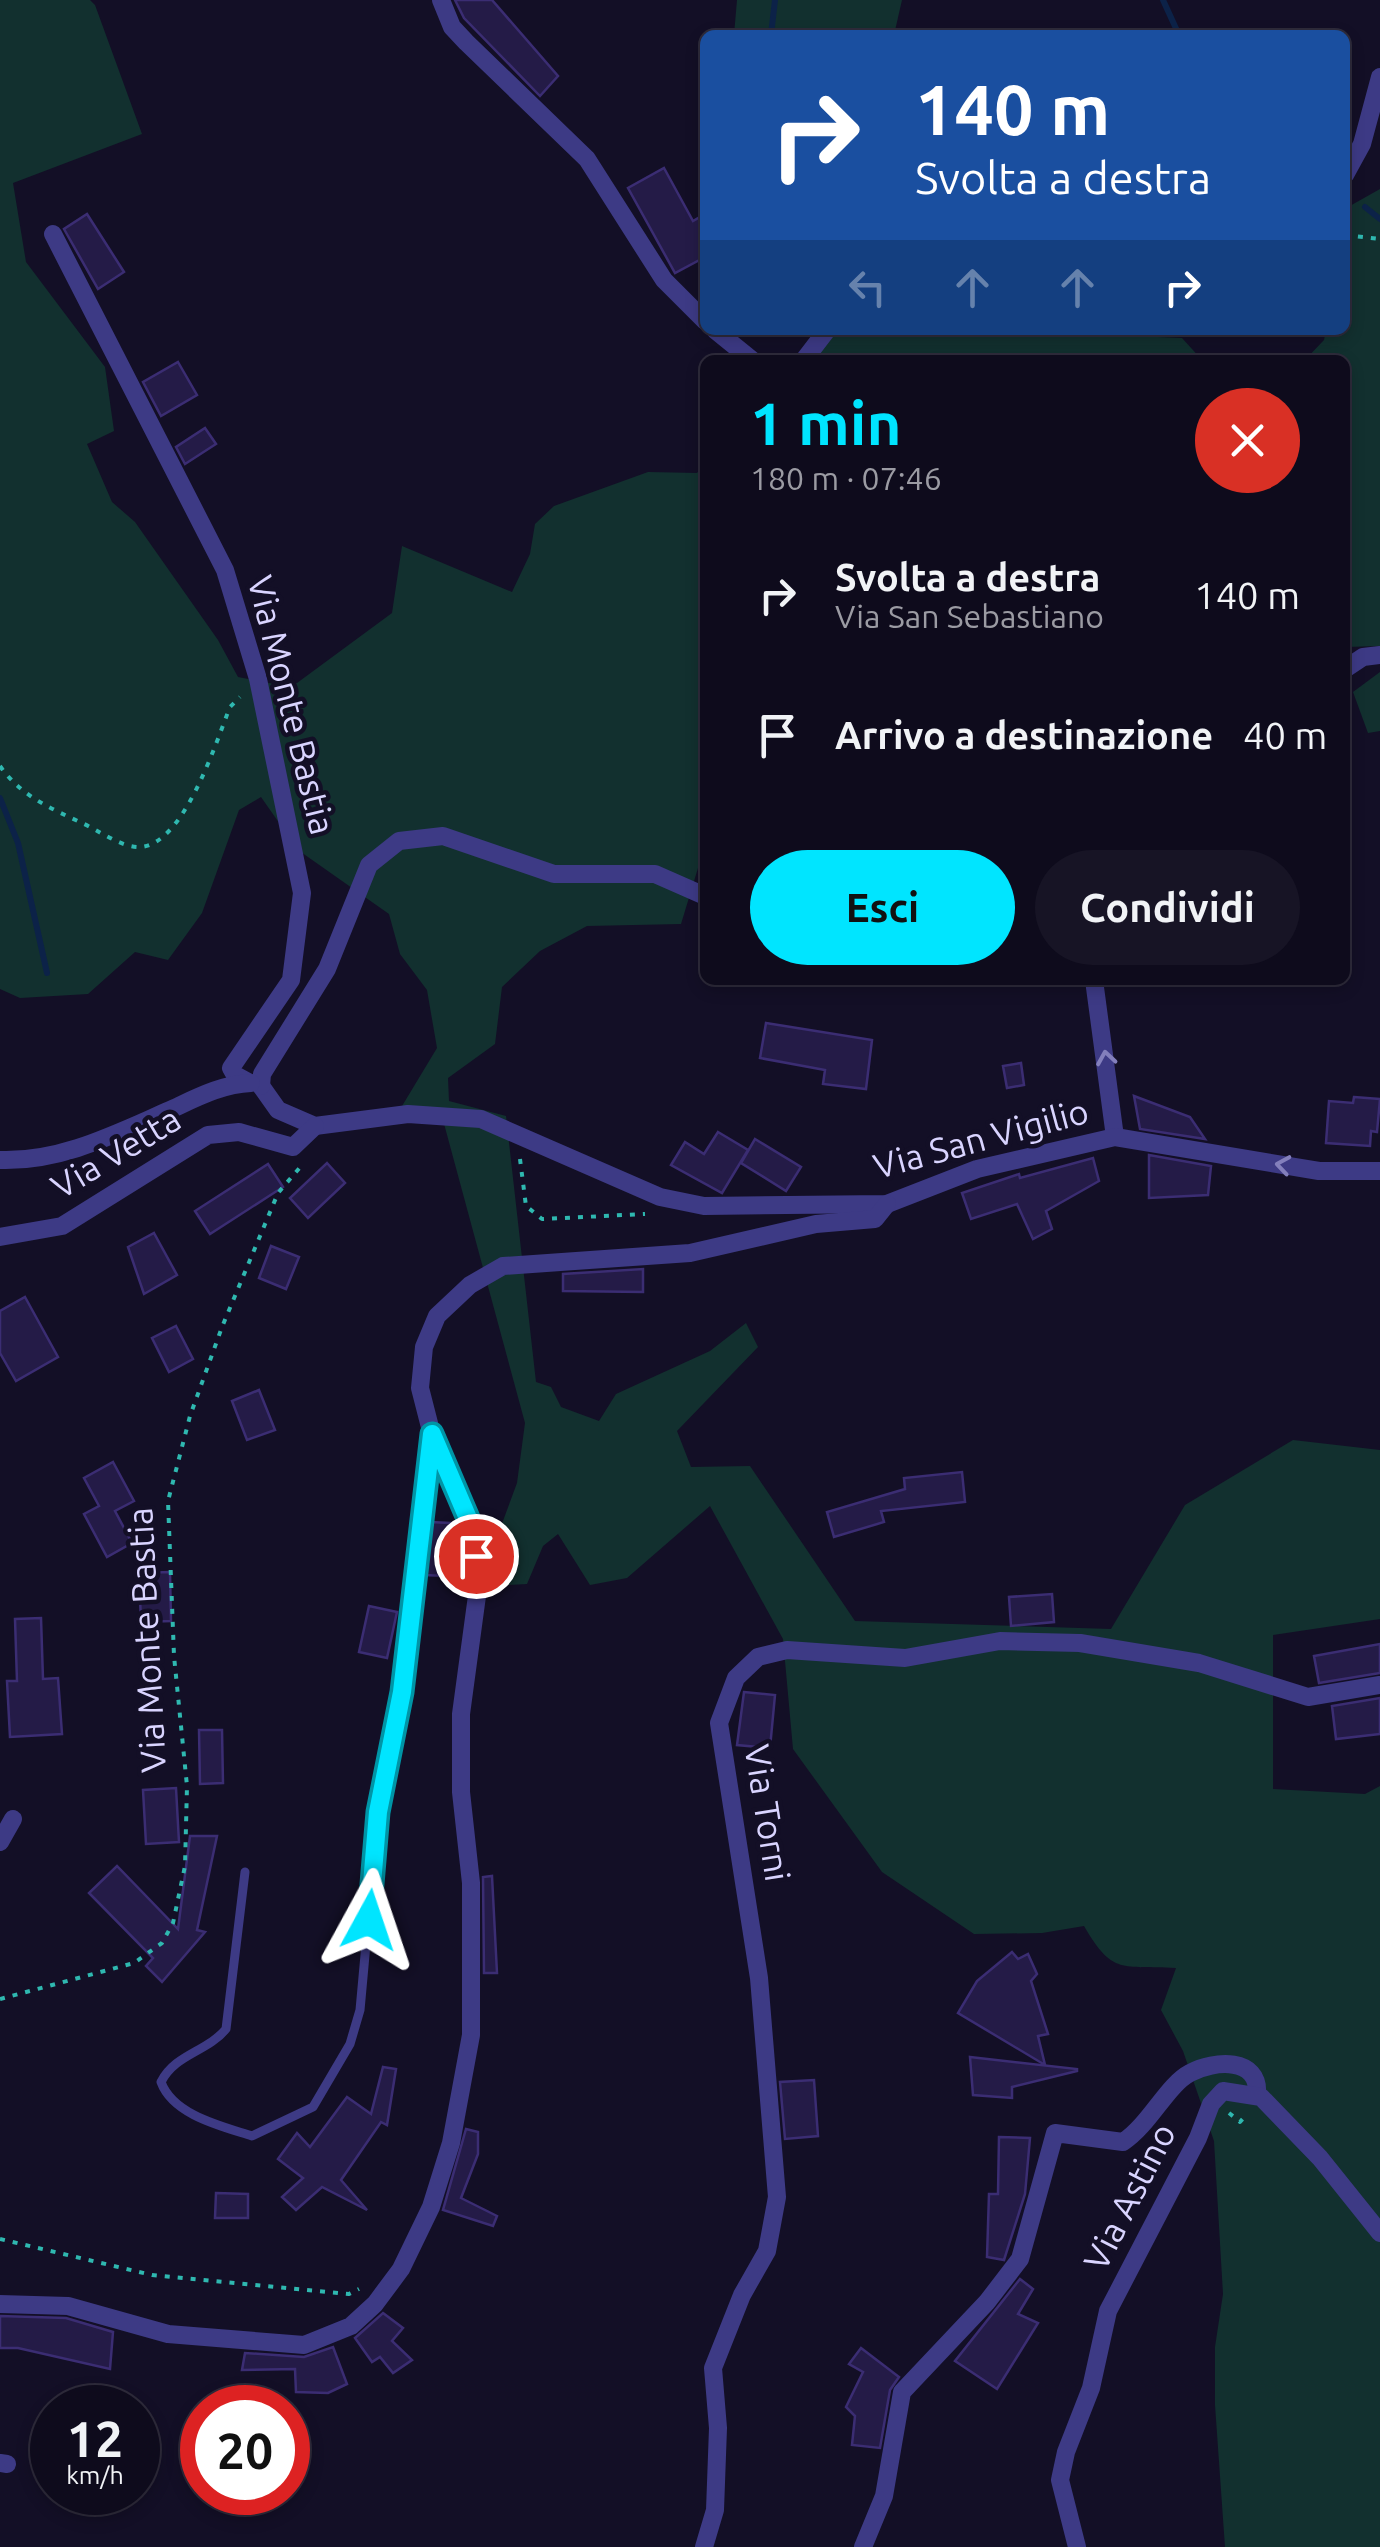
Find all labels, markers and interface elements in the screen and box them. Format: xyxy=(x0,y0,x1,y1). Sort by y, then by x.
icon: right xyxy=(750,70,880,200)
text: 140 m xyxy=(915,70,1110,148)
text: Svolta a destra xyxy=(915,152,1211,203)
icon: left xyxy=(840,260,895,315)
icon: ahead xyxy=(945,260,1000,315)
icon: ahead xyxy=(1050,260,1105,315)
icon: right xyxy=(1155,260,1210,315)
button: close xyxy=(1195,388,1300,493)
text: 1 min xyxy=(750,389,902,456)
text: 180 m · 07:46 xyxy=(750,460,942,496)
text: Svolta a destra xyxy=(835,556,1100,598)
icon: right xyxy=(750,568,805,623)
street label: Via Monte Bastia xyxy=(240,571,343,838)
text: 140 m xyxy=(1194,574,1300,616)
text: Via San Sebastiano xyxy=(835,598,1104,634)
icon: arrive xyxy=(750,708,805,763)
text: Arrivo a destinazione xyxy=(835,714,1213,756)
text: 40 m xyxy=(1243,714,1327,756)
button: Esci xyxy=(750,850,1015,965)
button: Condividi xyxy=(1035,850,1300,965)
one-way arrow xyxy=(1096,1050,1117,1067)
street label: Via San Vigilio xyxy=(869,1090,1093,1186)
street label: Via Vetta xyxy=(44,1098,187,1206)
one-way arrow xyxy=(1275,1155,1291,1176)
street label: Via Monte Bastia xyxy=(119,1506,173,1774)
pin xyxy=(434,1514,519,1599)
icon: arrive xyxy=(449,1529,504,1584)
street label: Via Torni xyxy=(737,1742,799,1884)
position arrow xyxy=(317,1868,421,1972)
street label: Via Astino xyxy=(1075,2117,1183,2276)
speed limit sign: 20 xyxy=(180,2385,310,2515)
text: 12 xyxy=(67,2410,123,2466)
text: km/h xyxy=(66,2461,124,2489)

